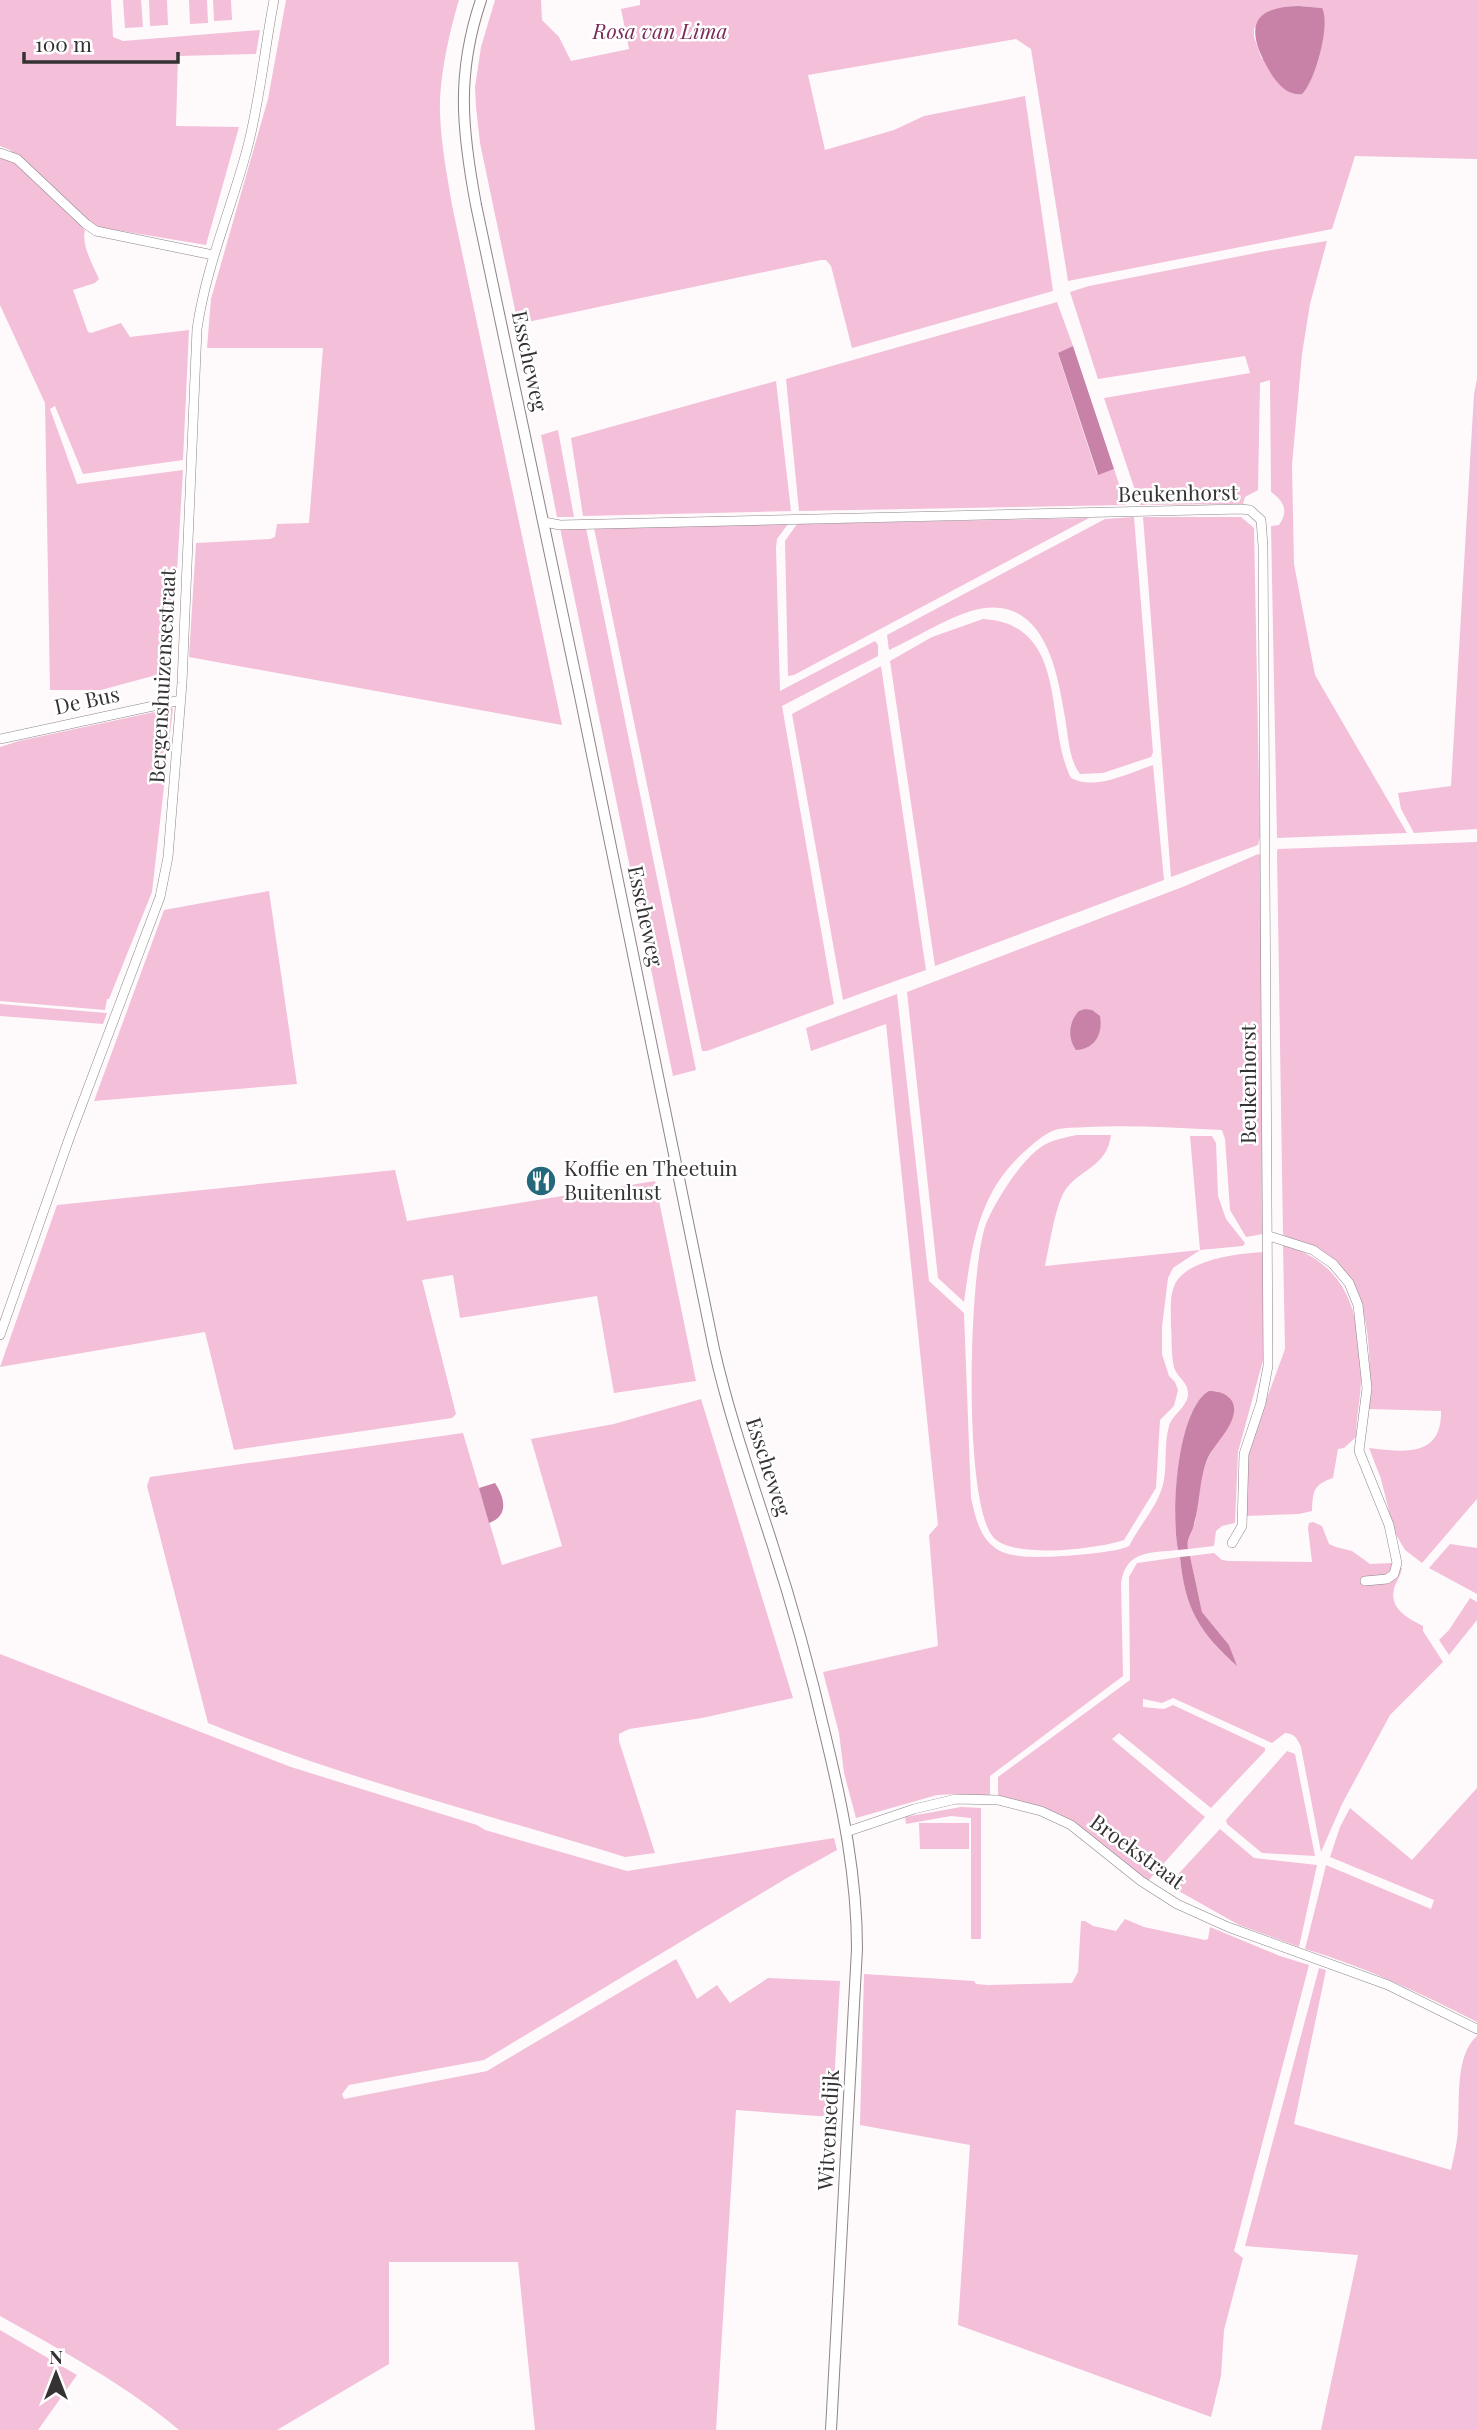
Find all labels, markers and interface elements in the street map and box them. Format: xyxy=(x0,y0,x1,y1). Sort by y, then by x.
park label: Rosa van Lima xyxy=(592,16,727,44)
scale bar xyxy=(24,21,178,65)
text: 100 m xyxy=(35,29,92,57)
street label: Esscheweg xyxy=(507,308,555,414)
street label: Beukenhorst xyxy=(1118,477,1239,507)
street label: Bergenshuizensestraat xyxy=(141,567,181,784)
street label: De Bus xyxy=(52,679,122,720)
street label: Esscheweg xyxy=(623,863,671,969)
street label: Beukenhorst xyxy=(1233,1023,1261,1144)
place label: Koffie en Theetuin Buitenlust xyxy=(564,1153,738,1205)
restaurant icon: Koffie en Theetuin Buitenlust xyxy=(524,1164,558,1198)
street label: Esscheweg xyxy=(741,1413,799,1519)
street label: Broekstraat xyxy=(1085,1807,1191,1894)
street label: Witvensedijk xyxy=(810,2068,844,2192)
north arrow xyxy=(21,2339,91,2409)
text: N xyxy=(49,2343,63,2369)

